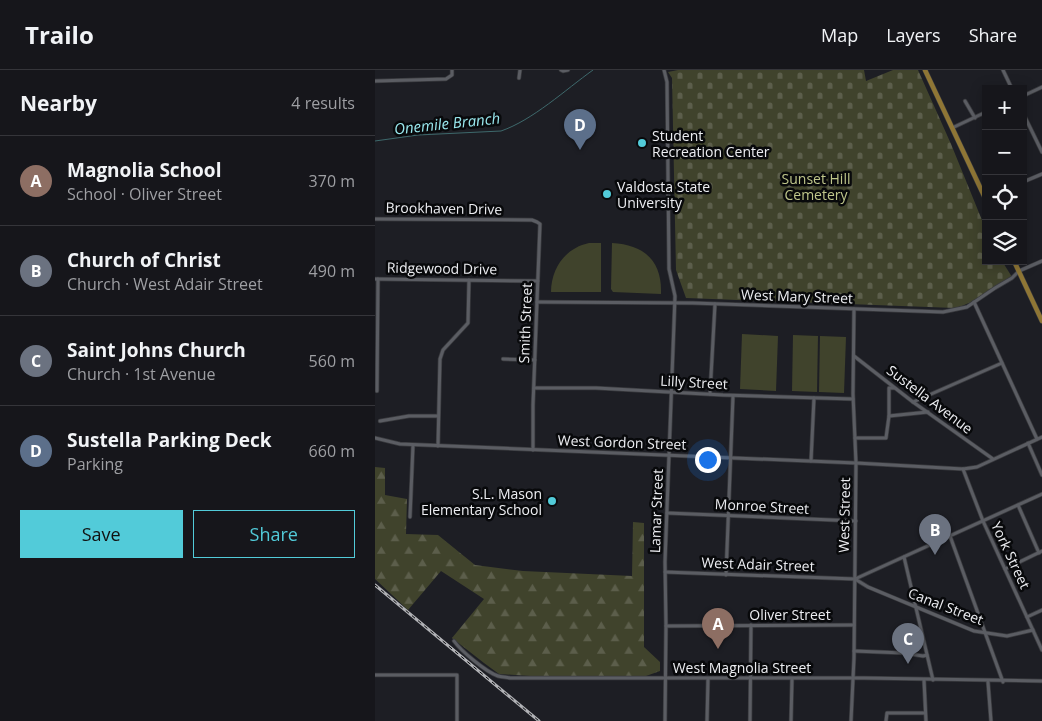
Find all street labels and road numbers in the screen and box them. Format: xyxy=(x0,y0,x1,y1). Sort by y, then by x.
street label: Brookhaven Drive xyxy=(385,197,503,219)
street label: Ridgewood Drive xyxy=(387,258,497,278)
street label: Smith Street xyxy=(514,282,536,364)
street label: West Mary Street xyxy=(741,285,853,307)
street label: Sustella Avenue xyxy=(883,360,977,438)
street label: Lilly Street xyxy=(660,371,728,393)
street label: West Gordon Street xyxy=(557,430,687,454)
street label: Lamar Street xyxy=(645,469,667,553)
street label: West Street xyxy=(834,477,854,553)
street label: Monroe Street xyxy=(714,494,810,518)
street label: York Street xyxy=(987,518,1035,592)
street label: West Adair Street xyxy=(701,553,815,575)
street label: Canal Street xyxy=(906,583,986,629)
street label: Oliver Street xyxy=(749,605,831,624)
street label: West Magnolia Street xyxy=(673,658,811,677)

